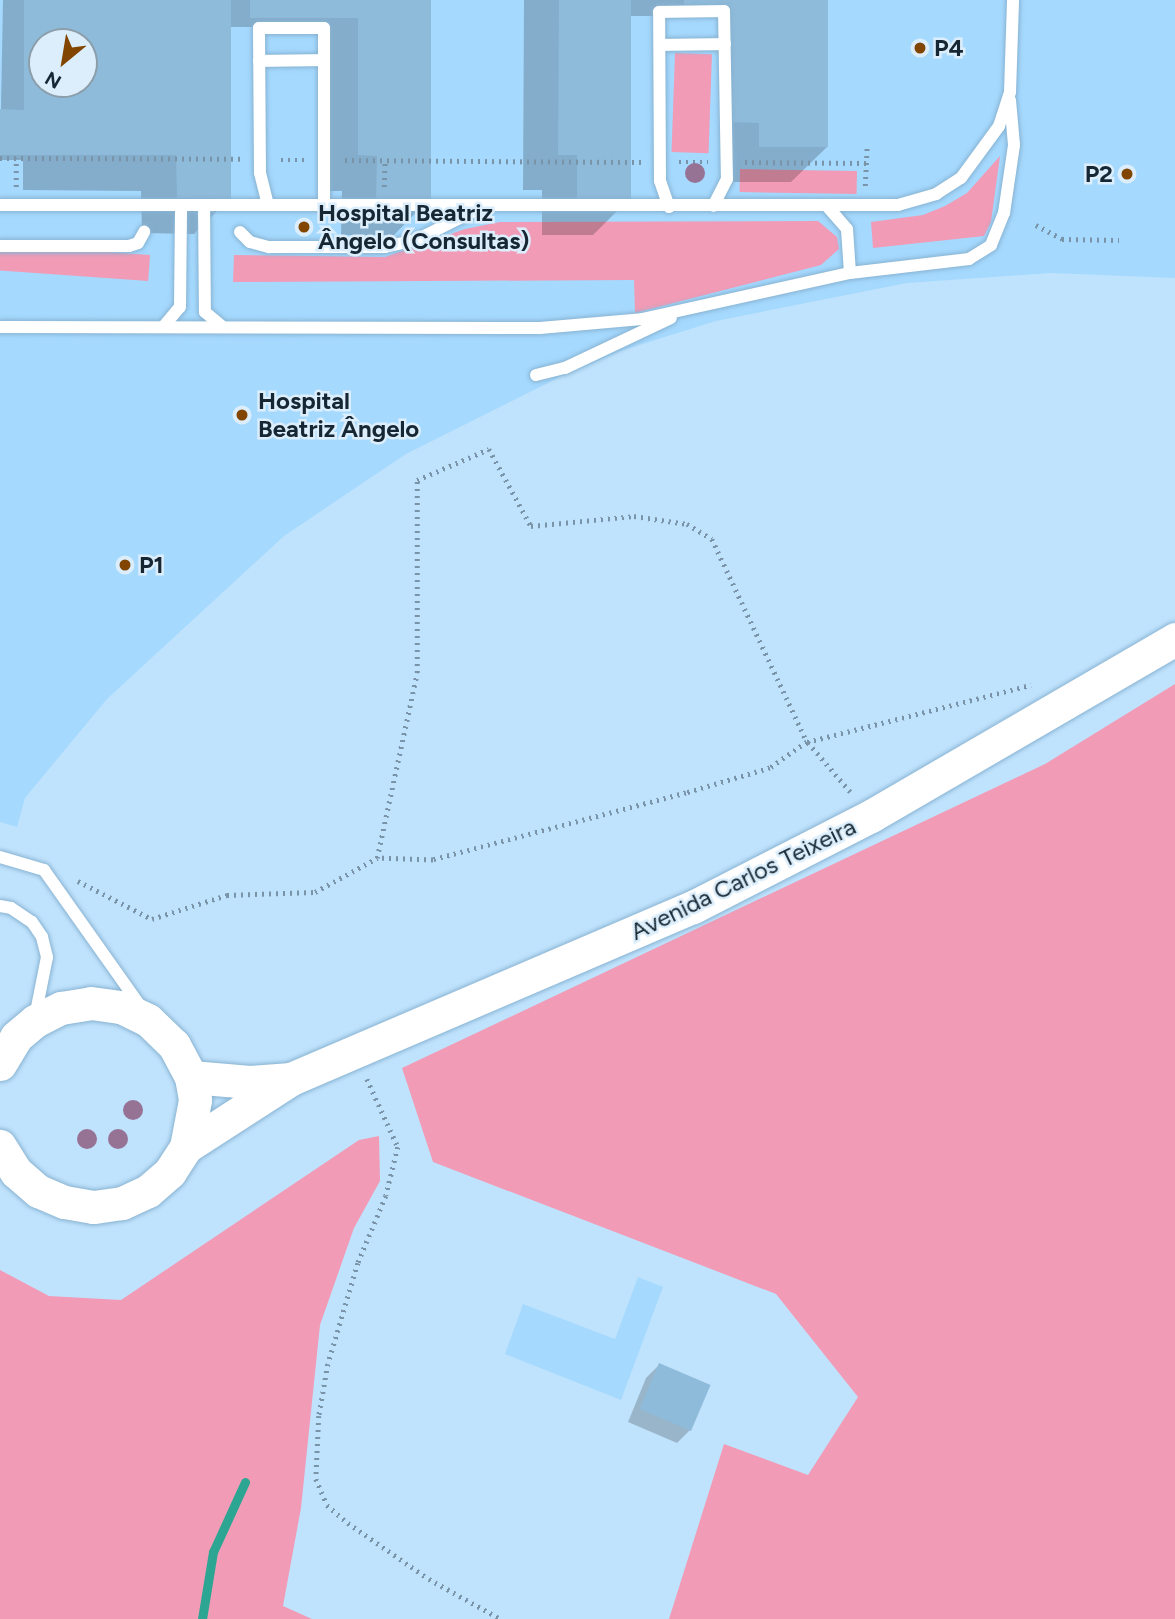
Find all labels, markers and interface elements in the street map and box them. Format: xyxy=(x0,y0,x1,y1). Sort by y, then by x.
north arrow xyxy=(28,28,98,98)
place label: P4 xyxy=(934,34,964,62)
marker: P4 xyxy=(912,40,928,56)
text: N xyxy=(41,66,65,94)
place label: P2 xyxy=(1085,160,1113,188)
marker: P2 xyxy=(1119,166,1135,182)
place label: Hospital Beatriz Ângelo (Consultas) xyxy=(318,199,529,255)
marker: Hospital Beatriz Ângelo (Consultas) xyxy=(296,219,312,235)
place label: Hospital Beatriz Ângelo xyxy=(258,387,419,443)
marker: Hospital Beatriz Ângelo xyxy=(232,405,252,425)
place label: P1 xyxy=(139,551,164,579)
marker: P1 xyxy=(117,557,133,573)
street label: Avenida Carlos Teixeira xyxy=(626,812,860,946)

